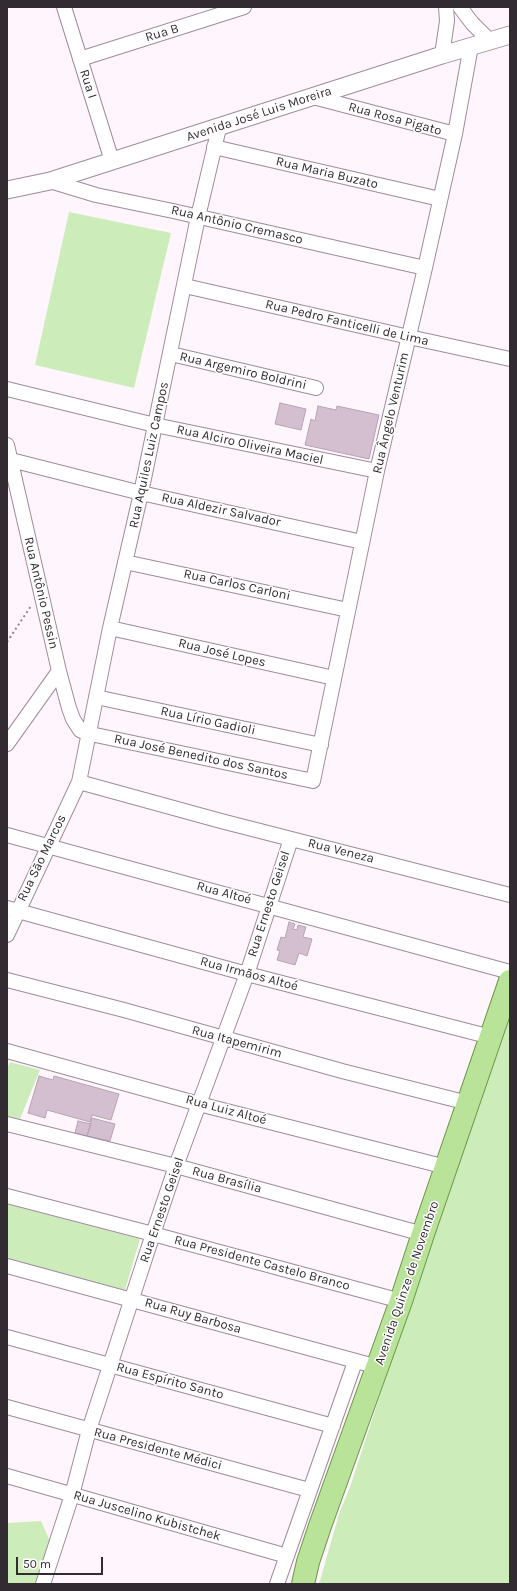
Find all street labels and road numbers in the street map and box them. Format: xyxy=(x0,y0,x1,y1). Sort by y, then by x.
street label: Rua B xyxy=(143,21,181,45)
street label: Rua I xyxy=(76,67,100,101)
street label: Avenida José Luis Moreira xyxy=(184,83,334,145)
street label: Rua Rosa Pigato xyxy=(347,99,443,139)
street label: Rua Maria Buzato xyxy=(274,154,380,192)
street label: Rua Antônio Cremasco xyxy=(170,202,304,248)
street label: Rua Pedro Fanticelli de Lima xyxy=(264,297,430,349)
street label: Rua Argemiro Boldrini xyxy=(178,349,308,393)
street label: Rua Ângelo Venturim xyxy=(369,351,413,475)
street label: Rua Aquiles Luiz Campos xyxy=(126,380,172,530)
street label: Rua Alciro Oliveira Maciel xyxy=(175,422,325,468)
street label: Rua Aldezir Salvador xyxy=(160,490,282,530)
street label: Rua Antônio Pessin xyxy=(21,535,61,651)
street label: Rua Carlos Carloni xyxy=(182,566,292,604)
street label: Rua José Lopes xyxy=(177,635,267,671)
street label: Rua Lírio Gadioli xyxy=(159,703,257,739)
street label: Rua José Benedito dos Santos xyxy=(113,731,289,783)
street label: Rua São Marcos xyxy=(14,812,70,904)
street label: Rua Veneza xyxy=(306,835,376,867)
street label: Rua Ernesto Geisel xyxy=(244,849,294,959)
street label: Rua Altoé xyxy=(195,878,253,908)
street label: Rua Irmãos Altoé xyxy=(198,953,300,995)
street label: Rua Itapemirim xyxy=(190,1022,284,1062)
street label: Rua Luiz Altoé xyxy=(184,1092,268,1128)
street label: Rua Ernesto Geisel xyxy=(137,1155,187,1265)
street label: Rua Brasília xyxy=(191,1163,263,1197)
street label: Avenida Quinze de Novembro xyxy=(372,1199,442,1367)
street label: Rua Presidente Castelo Branco xyxy=(172,1232,352,1294)
street label: Rua Ruy Barbosa xyxy=(143,1295,243,1337)
street label: Rua Espírito Santo xyxy=(115,1359,225,1403)
street label: Rua Presidente Médici xyxy=(92,1424,224,1474)
street label: Rua Juscelino Kubistchek xyxy=(72,1487,222,1545)

